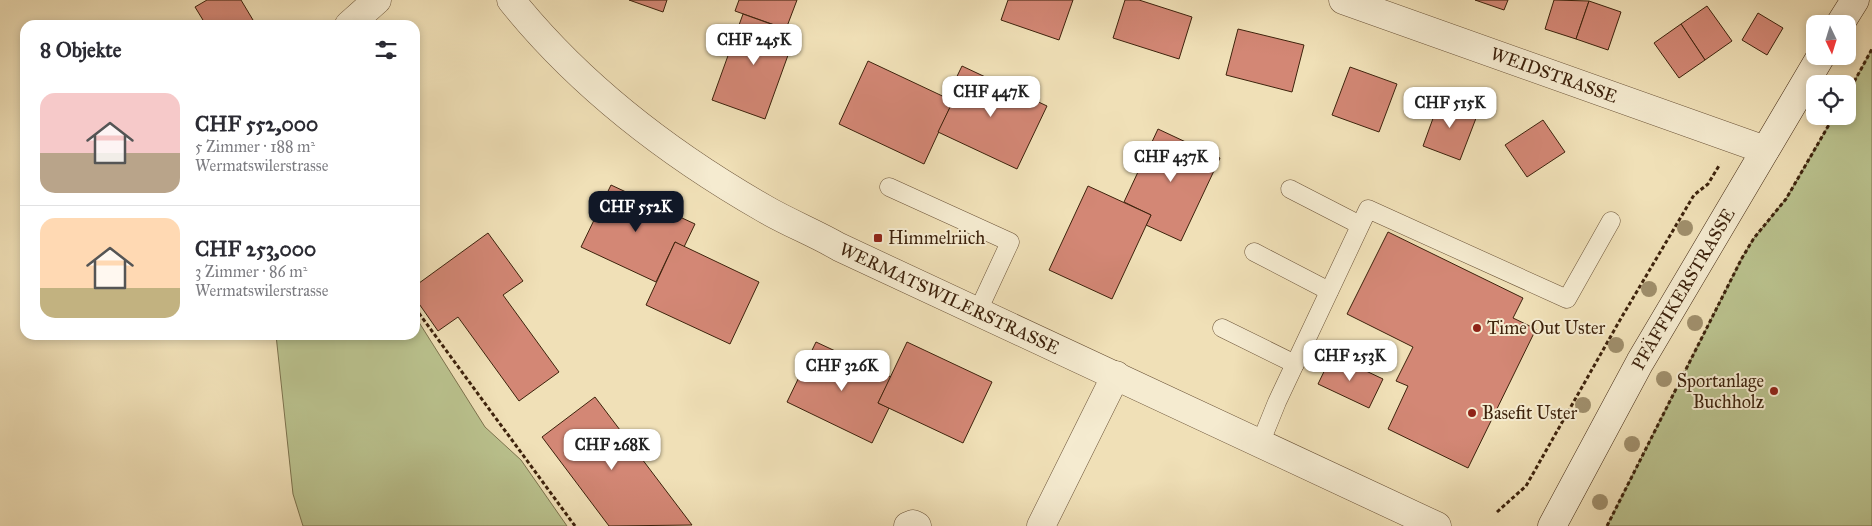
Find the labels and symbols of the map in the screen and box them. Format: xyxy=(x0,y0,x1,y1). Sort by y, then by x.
north arrow xyxy=(1806,15,1856,65)
pin: CHF 245K xyxy=(702,23,806,66)
street label: WEIDSTRASSE xyxy=(1488,42,1621,108)
pin: CHF 447K xyxy=(939,76,1043,118)
pin: CHF 515K xyxy=(1398,86,1502,129)
pin: CHF 437K xyxy=(1119,140,1223,183)
pin: CHF 552K xyxy=(584,190,688,233)
street label: PFÄFFIKERSTRASSE xyxy=(1627,204,1740,374)
place label: Himmelriich xyxy=(888,227,985,249)
marker: Himmelriich xyxy=(872,232,884,244)
street label: WERMATSWILERSTRASSE xyxy=(836,238,1063,359)
place label: Time Out Uster xyxy=(1487,317,1606,339)
marker: Time Out Uster xyxy=(1471,322,1483,334)
pin: CHF 253K xyxy=(1298,340,1402,382)
pin: CHF 326K xyxy=(790,350,894,392)
place label: Sportanlage Buchholz xyxy=(1677,370,1764,413)
marker: Sportanlage Buchholz xyxy=(1768,385,1780,397)
place label: Basefit Uster xyxy=(1482,402,1577,424)
marker: Basefit Uster xyxy=(1466,407,1478,419)
pin: CHF 268K xyxy=(560,428,664,471)

